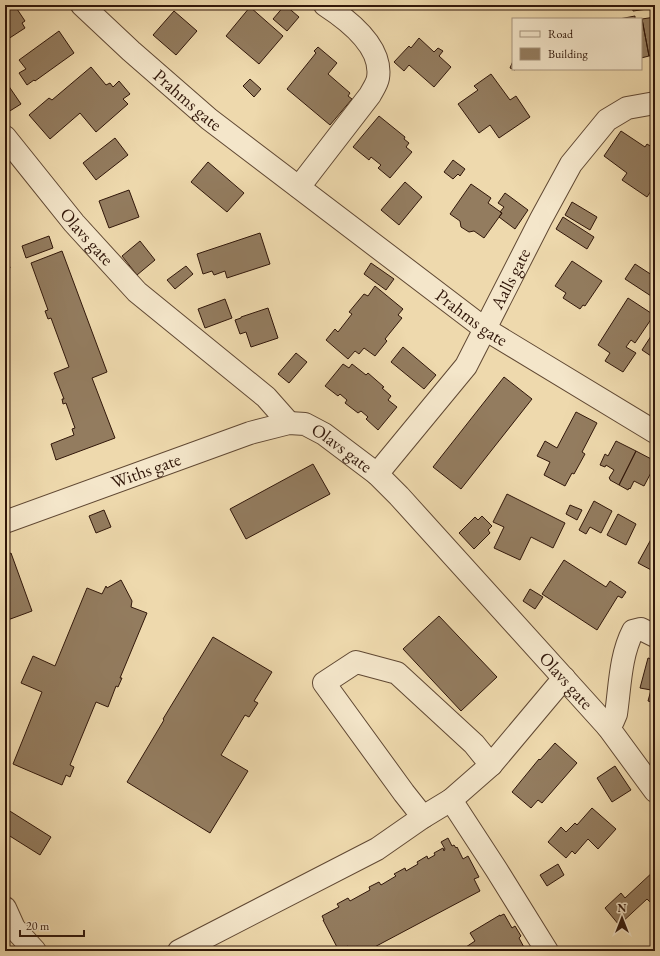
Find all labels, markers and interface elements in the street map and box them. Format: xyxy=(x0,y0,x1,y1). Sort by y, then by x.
legend xyxy=(512,18,642,70)
text: Road xyxy=(548,26,574,42)
text: Building xyxy=(548,46,589,62)
street label: Prahms gate xyxy=(149,64,227,136)
street label: Olavs gate xyxy=(55,203,119,270)
street label: Aalls gate xyxy=(485,244,535,314)
street label: Prahms gate xyxy=(431,284,512,351)
street label: Olavs gate xyxy=(308,418,377,477)
street label: Withs gate xyxy=(108,447,184,494)
street label: Olavs gate xyxy=(534,647,598,714)
north arrow xyxy=(602,898,642,938)
text: N xyxy=(618,901,627,915)
scale bar xyxy=(20,912,84,938)
text: 20 m xyxy=(26,918,50,934)

